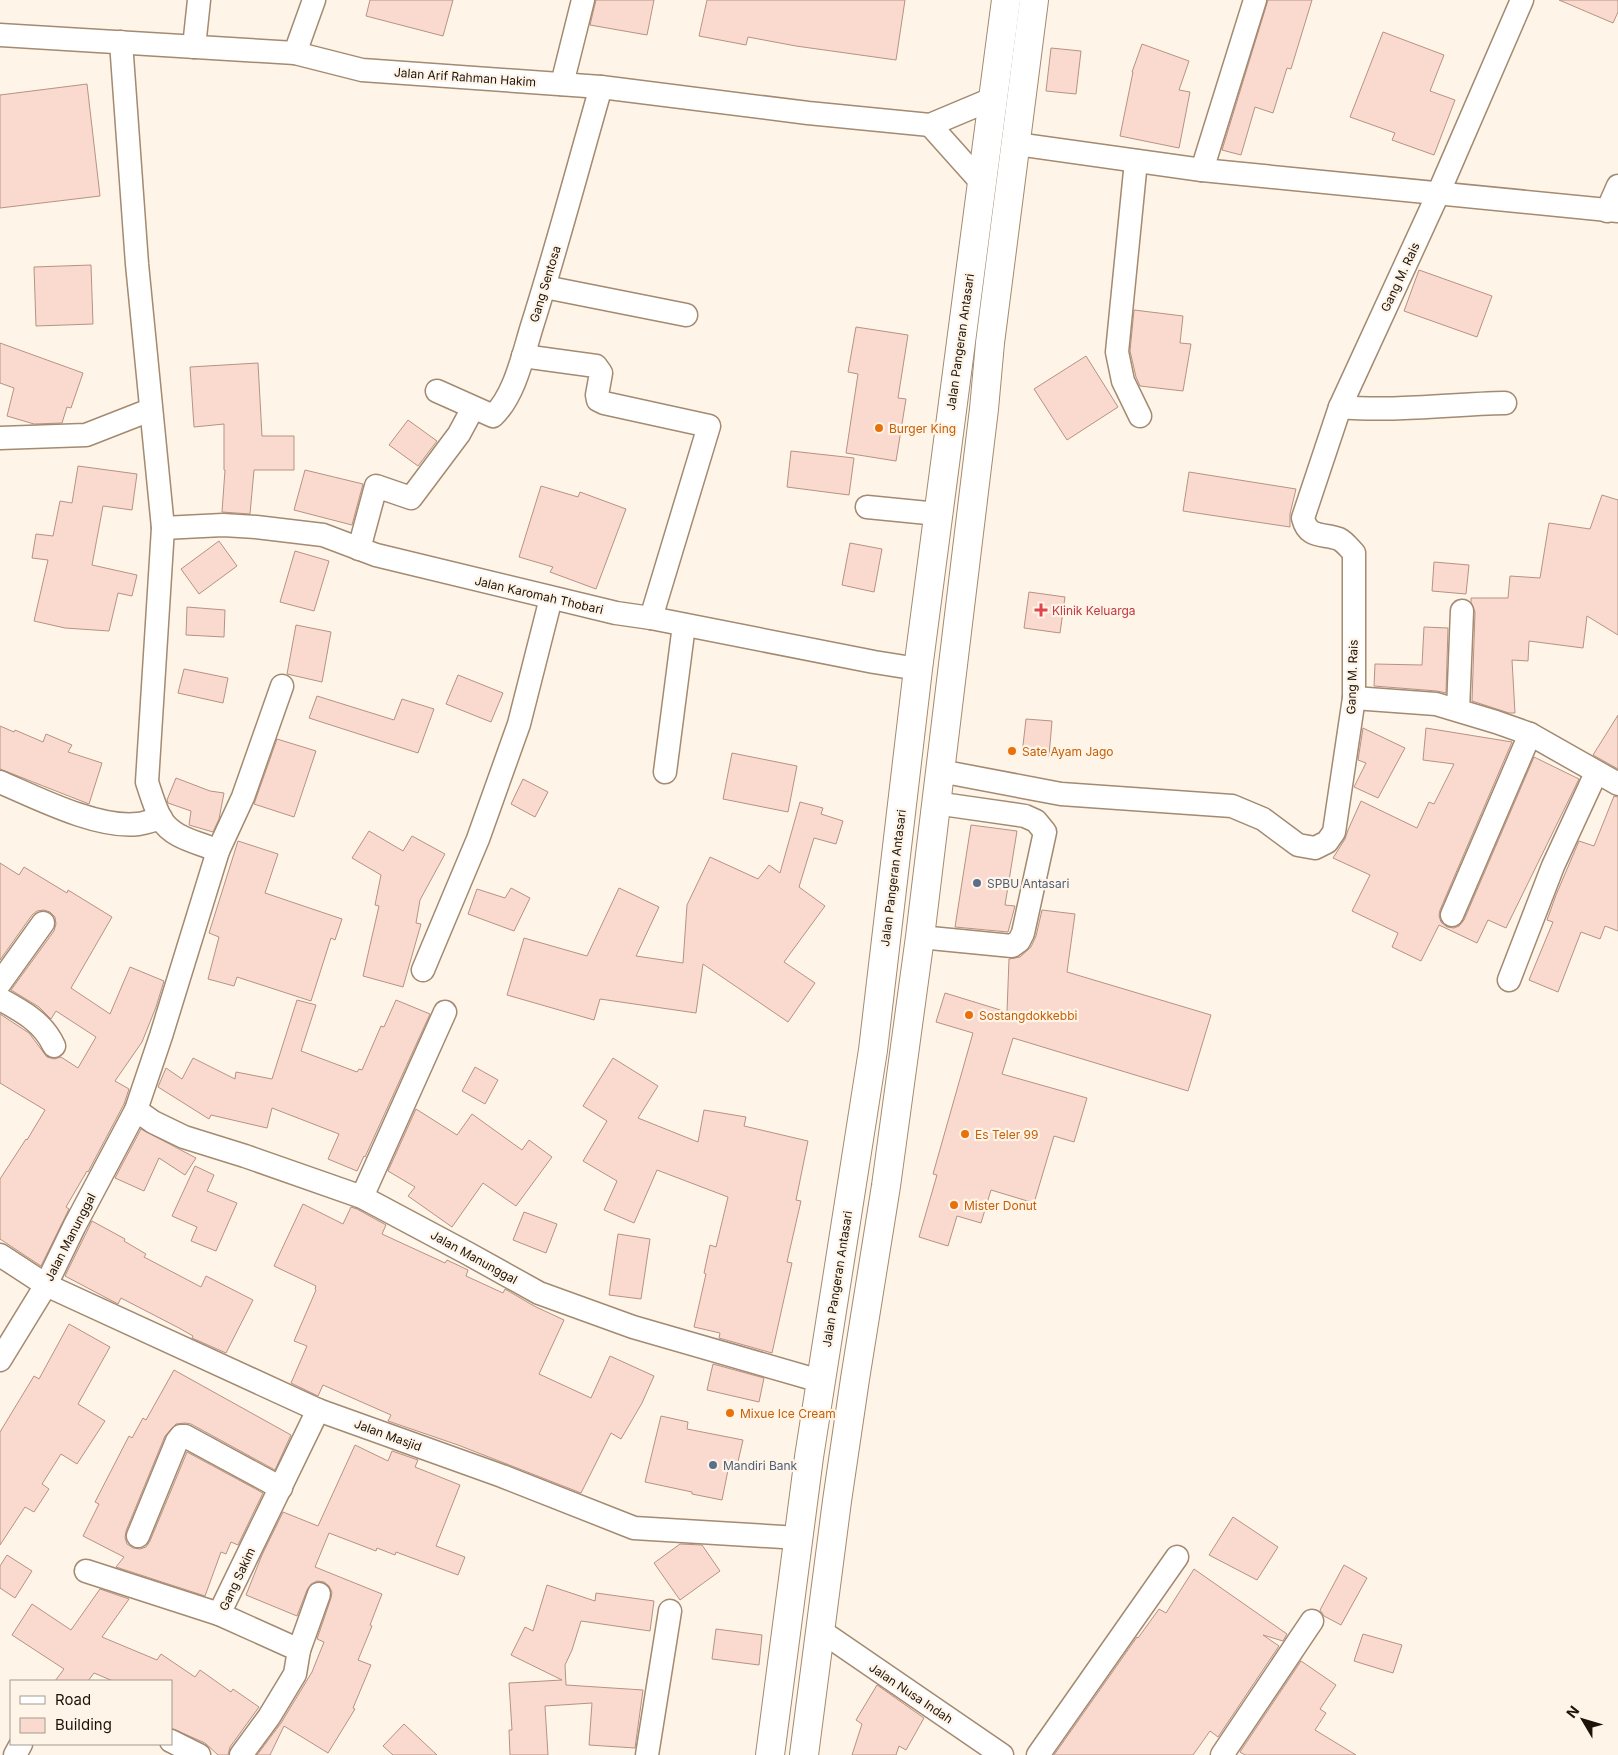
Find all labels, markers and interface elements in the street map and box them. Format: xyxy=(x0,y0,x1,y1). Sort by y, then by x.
street label: Jalan Arif Rahman Hakim xyxy=(394,65,536,89)
street label: Gang M. Rais xyxy=(1377,240,1423,314)
street label: Gang Sentosa xyxy=(526,244,564,324)
street label: Jalan Pangeran Antasari xyxy=(943,273,977,411)
place label: Burger King xyxy=(889,421,956,436)
marker: Burger King xyxy=(873,422,885,434)
street label: Jalan Karomah Thobari xyxy=(473,573,605,617)
marker: Klinik Keluarga xyxy=(1034,603,1048,617)
place label: Klinik Keluarga xyxy=(1052,603,1136,618)
street label: Gang M. Rais xyxy=(1343,639,1361,715)
place label: Sate Ayam Jago xyxy=(1022,744,1114,759)
marker: Sate Ayam Jago xyxy=(1006,745,1018,757)
street label: Jalan Pangeran Antasari xyxy=(877,808,909,947)
place label: SPBU Antasari xyxy=(987,876,1069,891)
marker: SPBU Antasari xyxy=(971,877,983,889)
place label: Sostangdokkebbi xyxy=(979,1008,1078,1023)
marker: Sostangdokkebbi xyxy=(963,1009,975,1021)
place label: Es Teler 99 xyxy=(975,1127,1038,1142)
marker: Es Teler 99 xyxy=(959,1128,971,1140)
street label: Jalan Manunggal xyxy=(41,1190,99,1284)
place label: Mister Donut xyxy=(964,1198,1037,1213)
marker: Mister Donut xyxy=(948,1199,960,1211)
street label: Jalan Pangeran Antasari xyxy=(819,1210,855,1348)
street label: Jalan Manunggal xyxy=(428,1227,520,1287)
place label: Mixue Ice Cream xyxy=(740,1406,836,1421)
marker: Mixue Ice Cream xyxy=(724,1407,736,1419)
street label: Jalan Masjid xyxy=(352,1416,424,1454)
place label: Mandiri Bank xyxy=(723,1458,798,1473)
marker: Mandiri Bank xyxy=(707,1459,719,1471)
street label: Gang Sakim xyxy=(216,1545,258,1613)
street label: Jalan Nusa Indah xyxy=(866,1659,956,1727)
legend xyxy=(10,1680,172,1745)
text: Road xyxy=(55,1690,91,1709)
north arrow xyxy=(1558,1695,1608,1745)
text: N xyxy=(1562,1702,1582,1721)
text: Building xyxy=(55,1715,112,1734)

